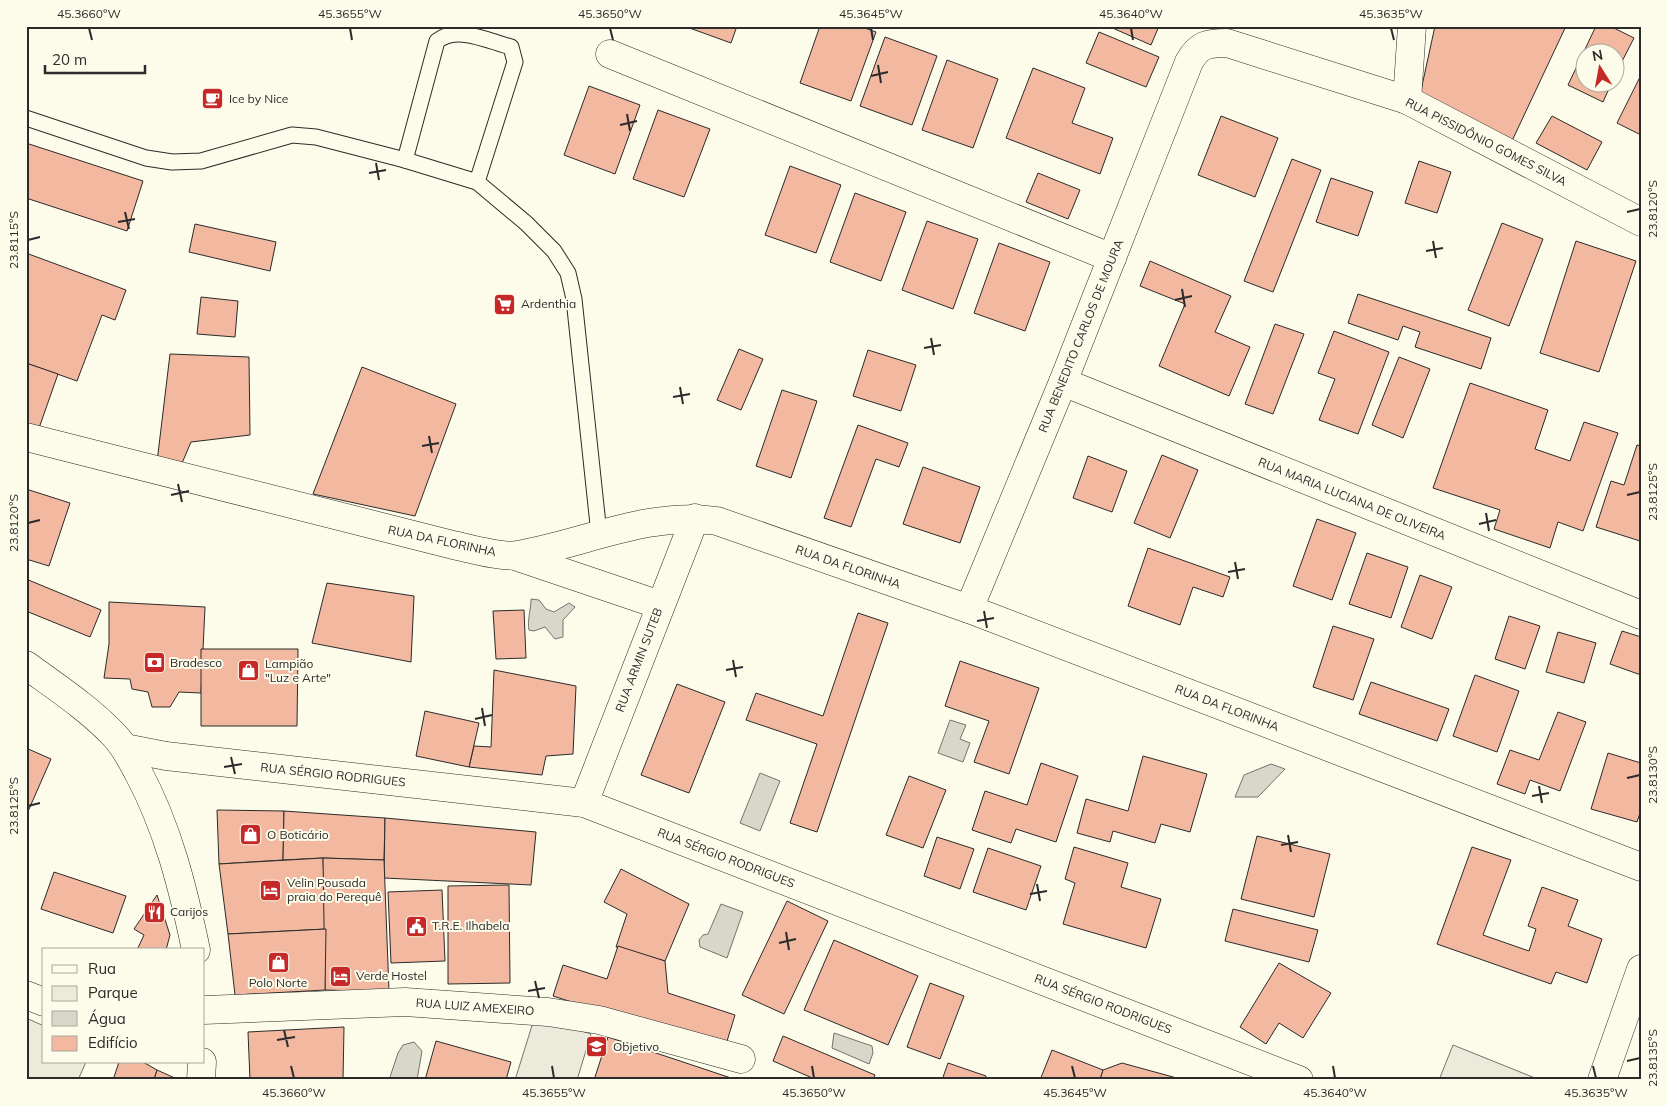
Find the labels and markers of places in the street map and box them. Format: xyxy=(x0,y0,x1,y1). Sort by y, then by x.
cafe icon: Ice by Nice xyxy=(201,87,225,111)
place label: Ice by Nice xyxy=(229,91,288,106)
supermarket icon: Ardenthia xyxy=(493,292,517,316)
place label: Ardenthia xyxy=(521,296,576,311)
bank icon: Bradesco xyxy=(142,651,166,675)
place label: Bradesco xyxy=(170,655,222,670)
place label: Lampião "Luz e Arte" xyxy=(265,656,331,685)
shop icon: Lampião "Luz e Arte" xyxy=(237,659,261,683)
shop icon: O Boticário xyxy=(239,823,263,847)
place label: O Boticário xyxy=(267,827,329,842)
place label: Velin Pousada praia do Perequê xyxy=(287,875,382,904)
hotel icon: Velin Pousada praia do Perequê xyxy=(259,878,283,902)
restaurant icon: Carijos xyxy=(142,900,166,924)
place label: Carijos xyxy=(170,904,208,919)
public building icon: T.R.E. Ilhabela xyxy=(404,914,428,938)
place label: T.R.E. Ilhabela xyxy=(432,918,509,933)
shop icon: Polo Norte xyxy=(266,950,290,974)
hotel icon: Verde Hostel xyxy=(328,964,352,988)
place label: Verde Hostel xyxy=(356,968,427,983)
place label: Polo Norte xyxy=(249,975,307,990)
school or university icon: Objetivo xyxy=(585,1035,609,1059)
place label: Objetivo xyxy=(613,1039,659,1054)

